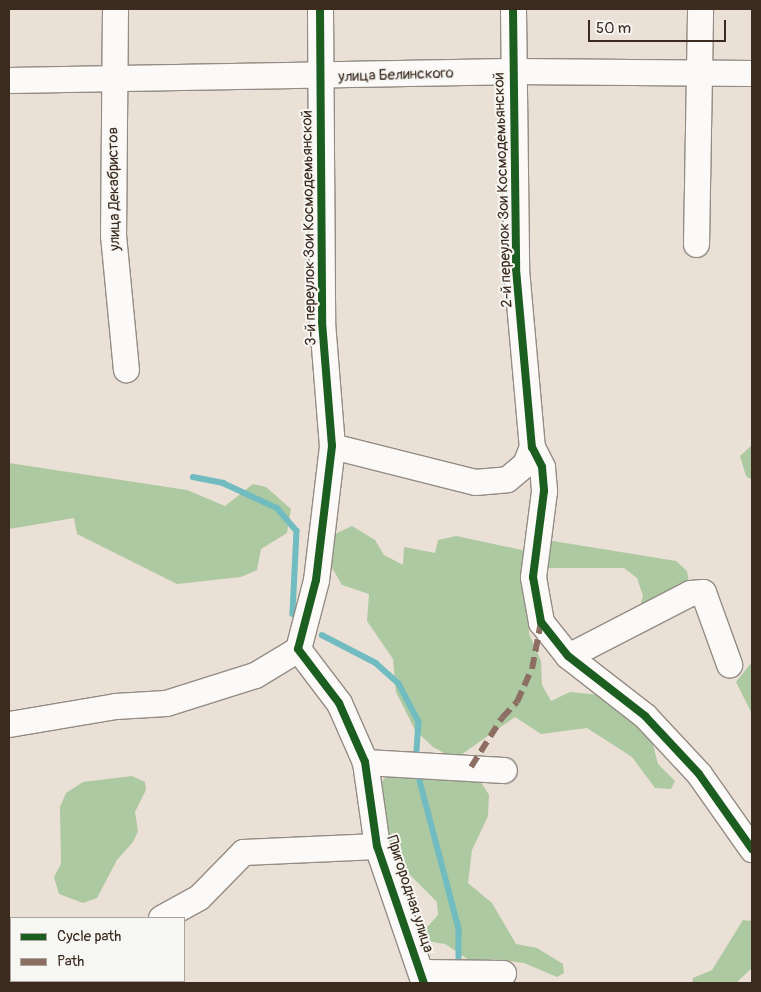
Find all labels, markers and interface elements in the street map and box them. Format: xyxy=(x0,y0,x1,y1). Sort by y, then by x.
scale bar xyxy=(591,10,728,42)
text: 50 m xyxy=(596,19,631,38)
street label: улица Белинского xyxy=(338,64,454,86)
street label: 2-й переулок Зои Космодемьянской xyxy=(490,72,516,308)
street label: 3-й переулок Зои Космодемьянской xyxy=(298,110,320,346)
street label: улица Декабристов xyxy=(104,127,124,251)
street label: Пригородная улица xyxy=(383,833,437,955)
legend xyxy=(10,917,185,982)
text: Cycle path xyxy=(57,927,121,946)
text: Path xyxy=(57,952,84,971)

